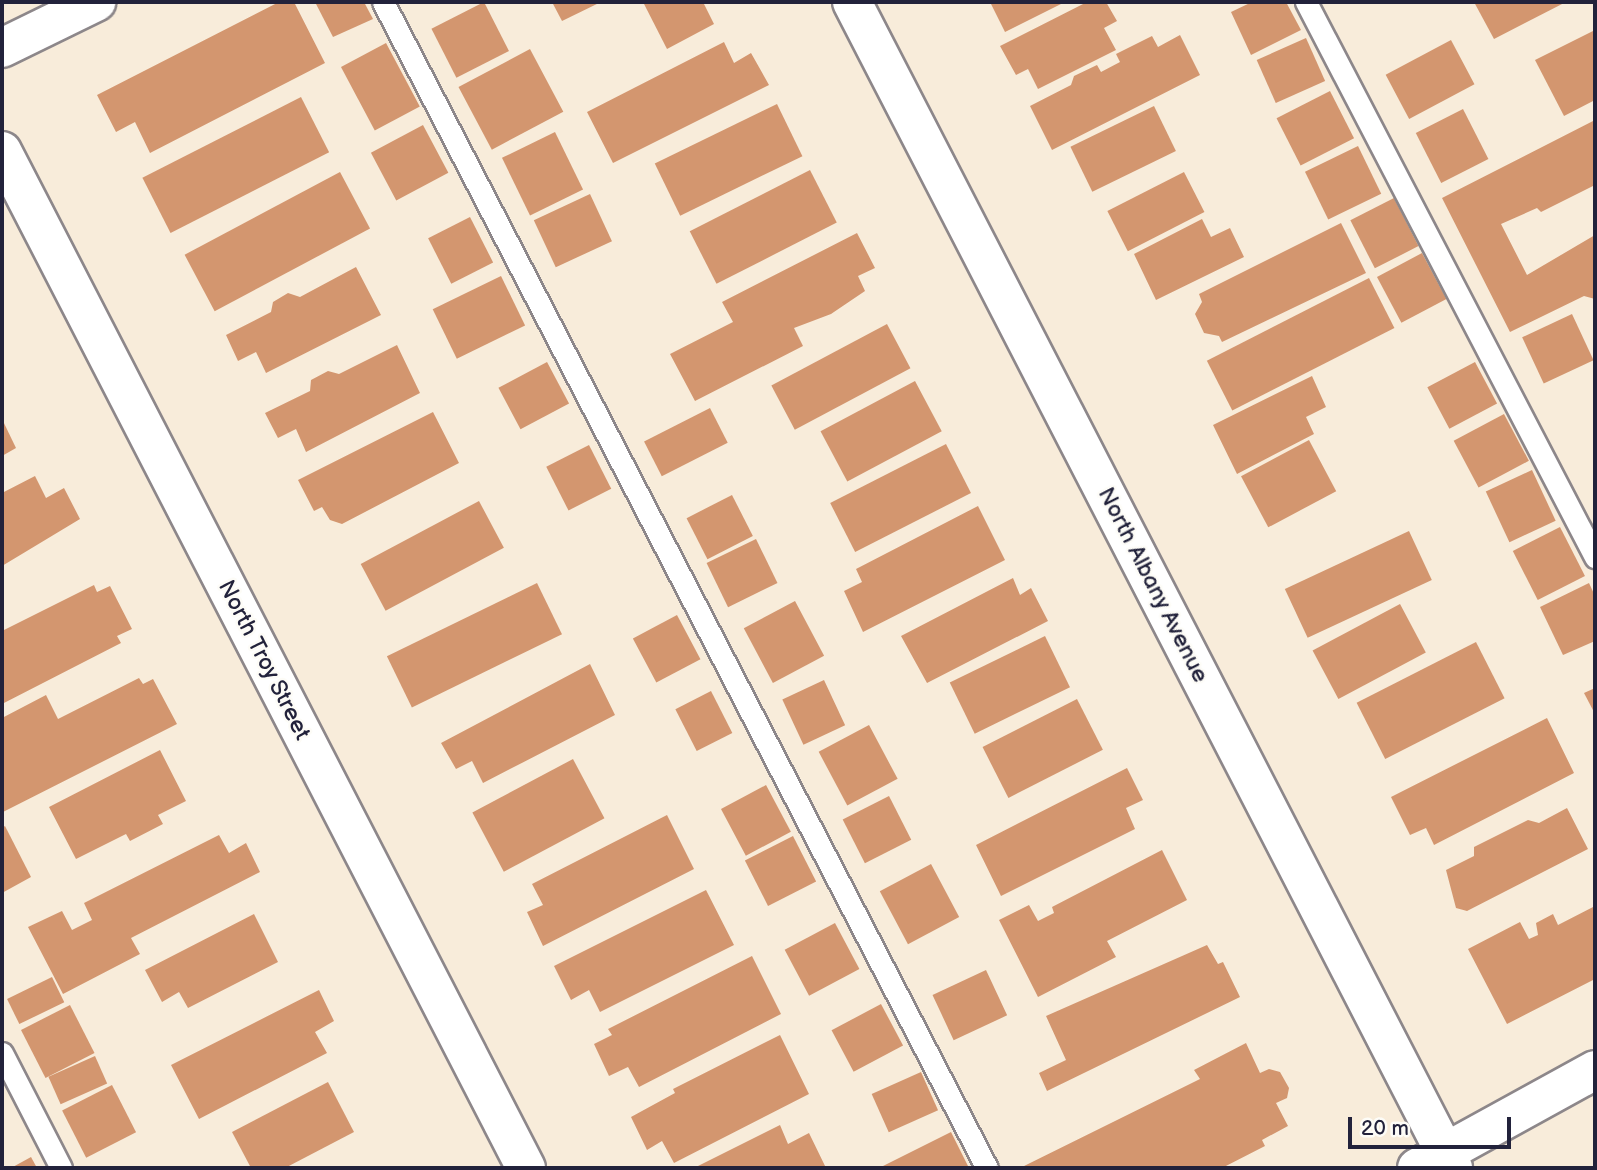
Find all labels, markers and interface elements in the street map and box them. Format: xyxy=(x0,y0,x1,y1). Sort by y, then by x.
street label: North Albany Avenue xyxy=(1091,482,1215,688)
street label: North Troy Street xyxy=(211,574,317,746)
scale bar xyxy=(1352,1104,1515,1148)
text: 20 m xyxy=(1361,1116,1409,1141)

